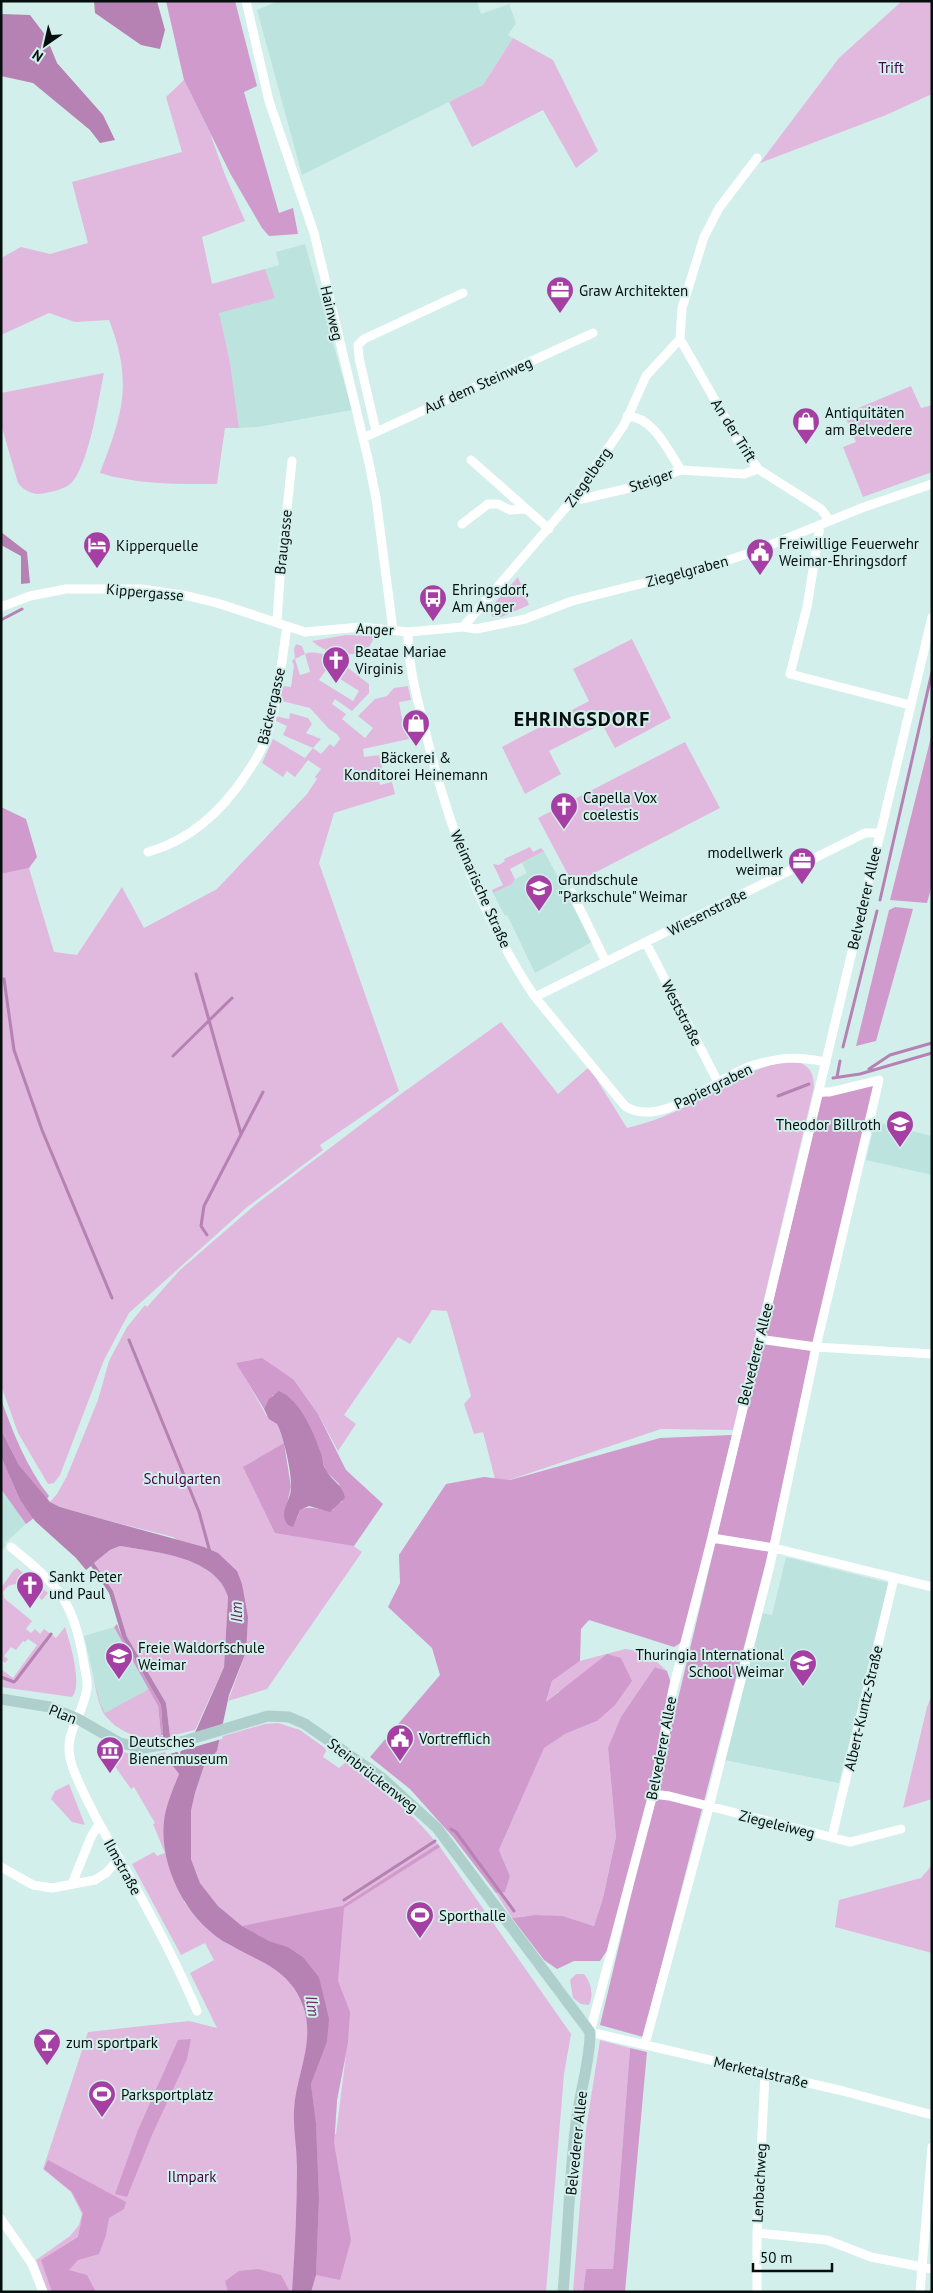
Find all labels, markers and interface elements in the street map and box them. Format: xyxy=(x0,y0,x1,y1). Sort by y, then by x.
north arrow xyxy=(20,20,70,70)
text: N xyxy=(29,46,47,66)
park label: Trift xyxy=(878,58,904,77)
office icon: Graw Architekten xyxy=(545,275,575,314)
place label: Graw Architekten xyxy=(579,281,688,300)
street label: Hainweg xyxy=(316,284,348,342)
street label: Auf dem Steinweg xyxy=(421,353,535,417)
street label: An der Trift xyxy=(707,395,761,465)
place label: Antiquitäten am Belvedere xyxy=(825,403,912,439)
shop icon: Antiquitäten am Belvedere xyxy=(791,406,821,445)
street label: Ziegelberg xyxy=(561,443,615,511)
street label: Steiger xyxy=(626,464,676,496)
street label: Braugasse xyxy=(270,509,296,575)
hotel icon: Kipperquelle xyxy=(82,530,112,569)
place label: Freiwillige Feuerwehr Weimar-Ehringsdorf xyxy=(779,534,919,570)
place label: Kipperquelle xyxy=(116,536,198,555)
public building icon: Freiwillige Feuerwehr Weimar-Ehringsdorf xyxy=(745,537,775,576)
street label: Ziegelgraben xyxy=(644,551,730,591)
street label: Kippergasse xyxy=(105,579,185,605)
place label: Ehringsdorf, Am Anger xyxy=(452,580,529,616)
bus stop icon: Ehringsdorf, Am Anger xyxy=(418,583,448,622)
street label: Anger xyxy=(356,619,394,639)
place label: Beatae Mariae Virginis xyxy=(354,642,446,678)
church icon: Beatae Mariae Virginis xyxy=(321,645,351,684)
street label: Bäckergasse xyxy=(253,666,289,746)
district label: EHRINGSDORF xyxy=(514,706,650,732)
shop icon: Bäckerei & Konditorei Heinemann xyxy=(401,708,431,747)
place label: Bäckerei & Konditorei Heinemann xyxy=(344,748,488,784)
place label: Capella Vox coelestis xyxy=(583,788,658,824)
church icon: Capella Vox coelestis xyxy=(549,791,579,830)
street label: Weimarische Straße xyxy=(446,827,516,951)
place label: modellwerk weimar xyxy=(708,843,784,879)
street label: Belvederer Allee xyxy=(843,845,885,951)
office icon: modellwerk weimar xyxy=(787,846,817,885)
place label: Grundschule "Parkschule" Weimar xyxy=(558,870,687,906)
school or university icon: Grundschule "Parkschule" Weimar xyxy=(524,873,554,912)
street label: Wiesenstraße xyxy=(664,884,750,940)
street label: Weststraße xyxy=(657,977,707,1049)
street label: Papiergraben xyxy=(671,1059,755,1113)
school or university icon: Theodor Billroth xyxy=(885,1109,915,1148)
place label: Theodor Billroth xyxy=(776,1115,881,1134)
street label: Belvederer Allee xyxy=(733,1301,777,1407)
park label: Schulgarten xyxy=(143,1469,221,1488)
place label: Sankt Peter und Paul xyxy=(49,1567,122,1603)
church icon: Sankt Peter und Paul xyxy=(15,1570,45,1609)
water label: Ilm xyxy=(226,1601,246,1623)
place label: Freie Waldorfschule Weimar xyxy=(138,1638,265,1674)
school or university icon: Freie Waldorfschule Weimar xyxy=(104,1641,134,1680)
street label: Albert-Kuntz-Straße xyxy=(839,1643,887,1773)
place label: Thuringia International School Weimar xyxy=(636,1645,785,1681)
school or university icon: Thuringia International School Weimar xyxy=(788,1648,818,1687)
street label: Belvederer Allee xyxy=(642,1695,680,1801)
street label: Plan xyxy=(46,1700,80,1728)
public building icon: Vortrefflich xyxy=(385,1723,415,1762)
place label: Vortrefflich xyxy=(418,1729,491,1748)
place label: Deutsches Bienenmuseum xyxy=(129,1732,228,1768)
street label: Steinbrückenweg xyxy=(324,1734,422,1816)
museum icon: Deutsches Bienenmuseum xyxy=(95,1735,125,1774)
street label: Ziegeleiweg xyxy=(737,1805,817,1843)
street label: Ilmstraße xyxy=(100,1836,146,1898)
sports icon: Sporthalle xyxy=(405,1900,435,1939)
place label: Sporthalle xyxy=(439,1906,506,1925)
water label: Ilm xyxy=(301,1994,325,2018)
bar icon: zum sportpark xyxy=(32,2027,62,2066)
place label: zum sportpark xyxy=(66,2033,159,2052)
street label: Merketalstraße xyxy=(712,2052,810,2092)
sports icon: Parksportplatz xyxy=(87,2079,117,2118)
place label: Parksportplatz xyxy=(121,2085,213,2104)
street label: Belvederer Allee xyxy=(561,2090,591,2196)
street label: Lenbachweg xyxy=(747,2143,771,2223)
park label: Ilmpark xyxy=(168,2167,217,2186)
scale bar xyxy=(753,2240,832,2272)
text: 50 m xyxy=(760,2248,793,2267)

